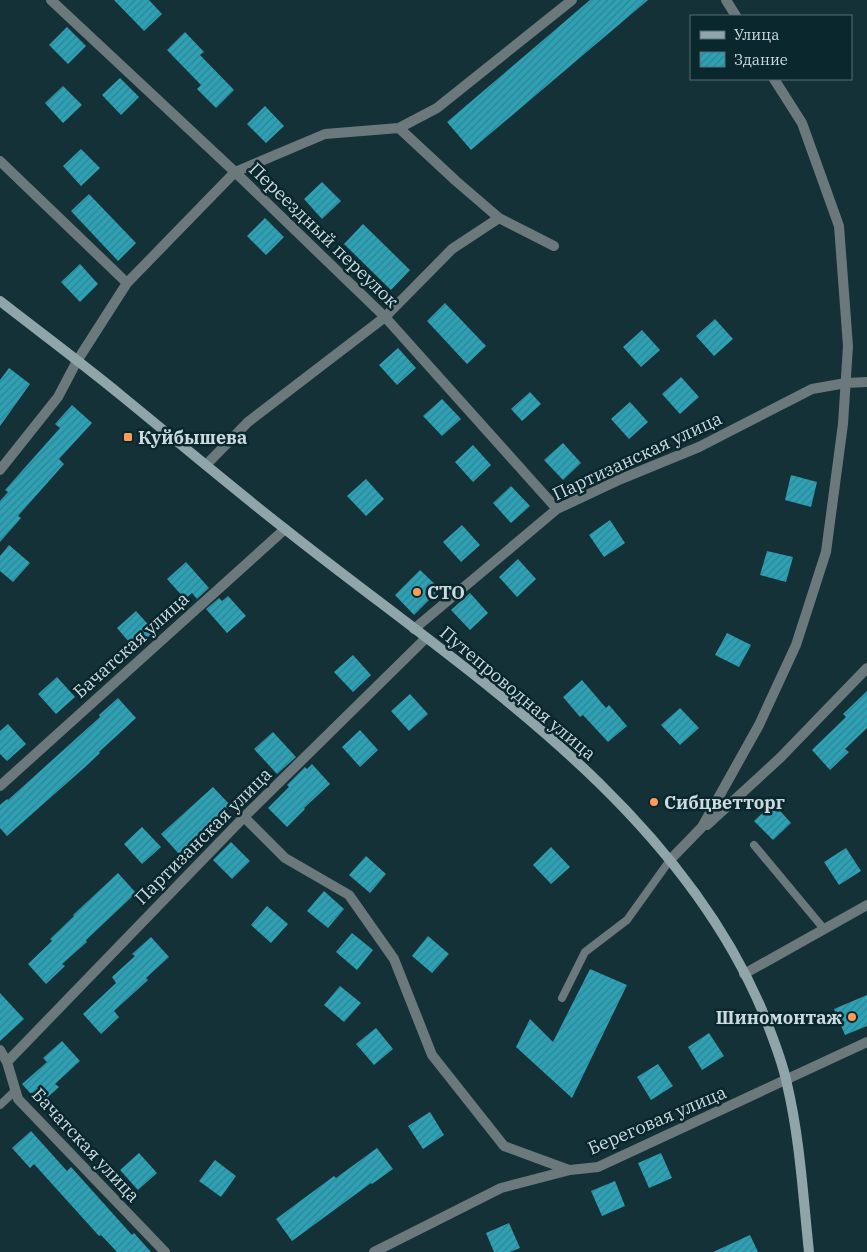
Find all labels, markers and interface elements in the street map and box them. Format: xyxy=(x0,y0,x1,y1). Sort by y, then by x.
legend xyxy=(690,15,852,80)
text: Улица xyxy=(734,25,779,44)
text: Здание xyxy=(734,50,788,69)
street label: Переездный переулок xyxy=(244,158,404,313)
street label: Партизанская улица xyxy=(549,407,726,505)
place label: Куйбышева xyxy=(138,426,247,449)
marker: Куйбышева xyxy=(122,431,134,443)
place label: СТО xyxy=(427,581,465,604)
marker: СТО xyxy=(411,586,423,598)
street label: Бачатская улица xyxy=(68,587,194,703)
street label: Путепроводная улица xyxy=(435,621,601,765)
street label: Партизанская улица xyxy=(130,763,276,909)
place label: Сибцветторг xyxy=(664,791,785,814)
marker: Сибцветторг xyxy=(648,796,660,808)
place label: Шиномонтаж xyxy=(716,1006,843,1029)
marker: Шиномонтаж xyxy=(846,1011,858,1023)
street label: Береговая улица xyxy=(584,1080,730,1160)
street label: Бачатская улица xyxy=(27,1083,145,1207)

